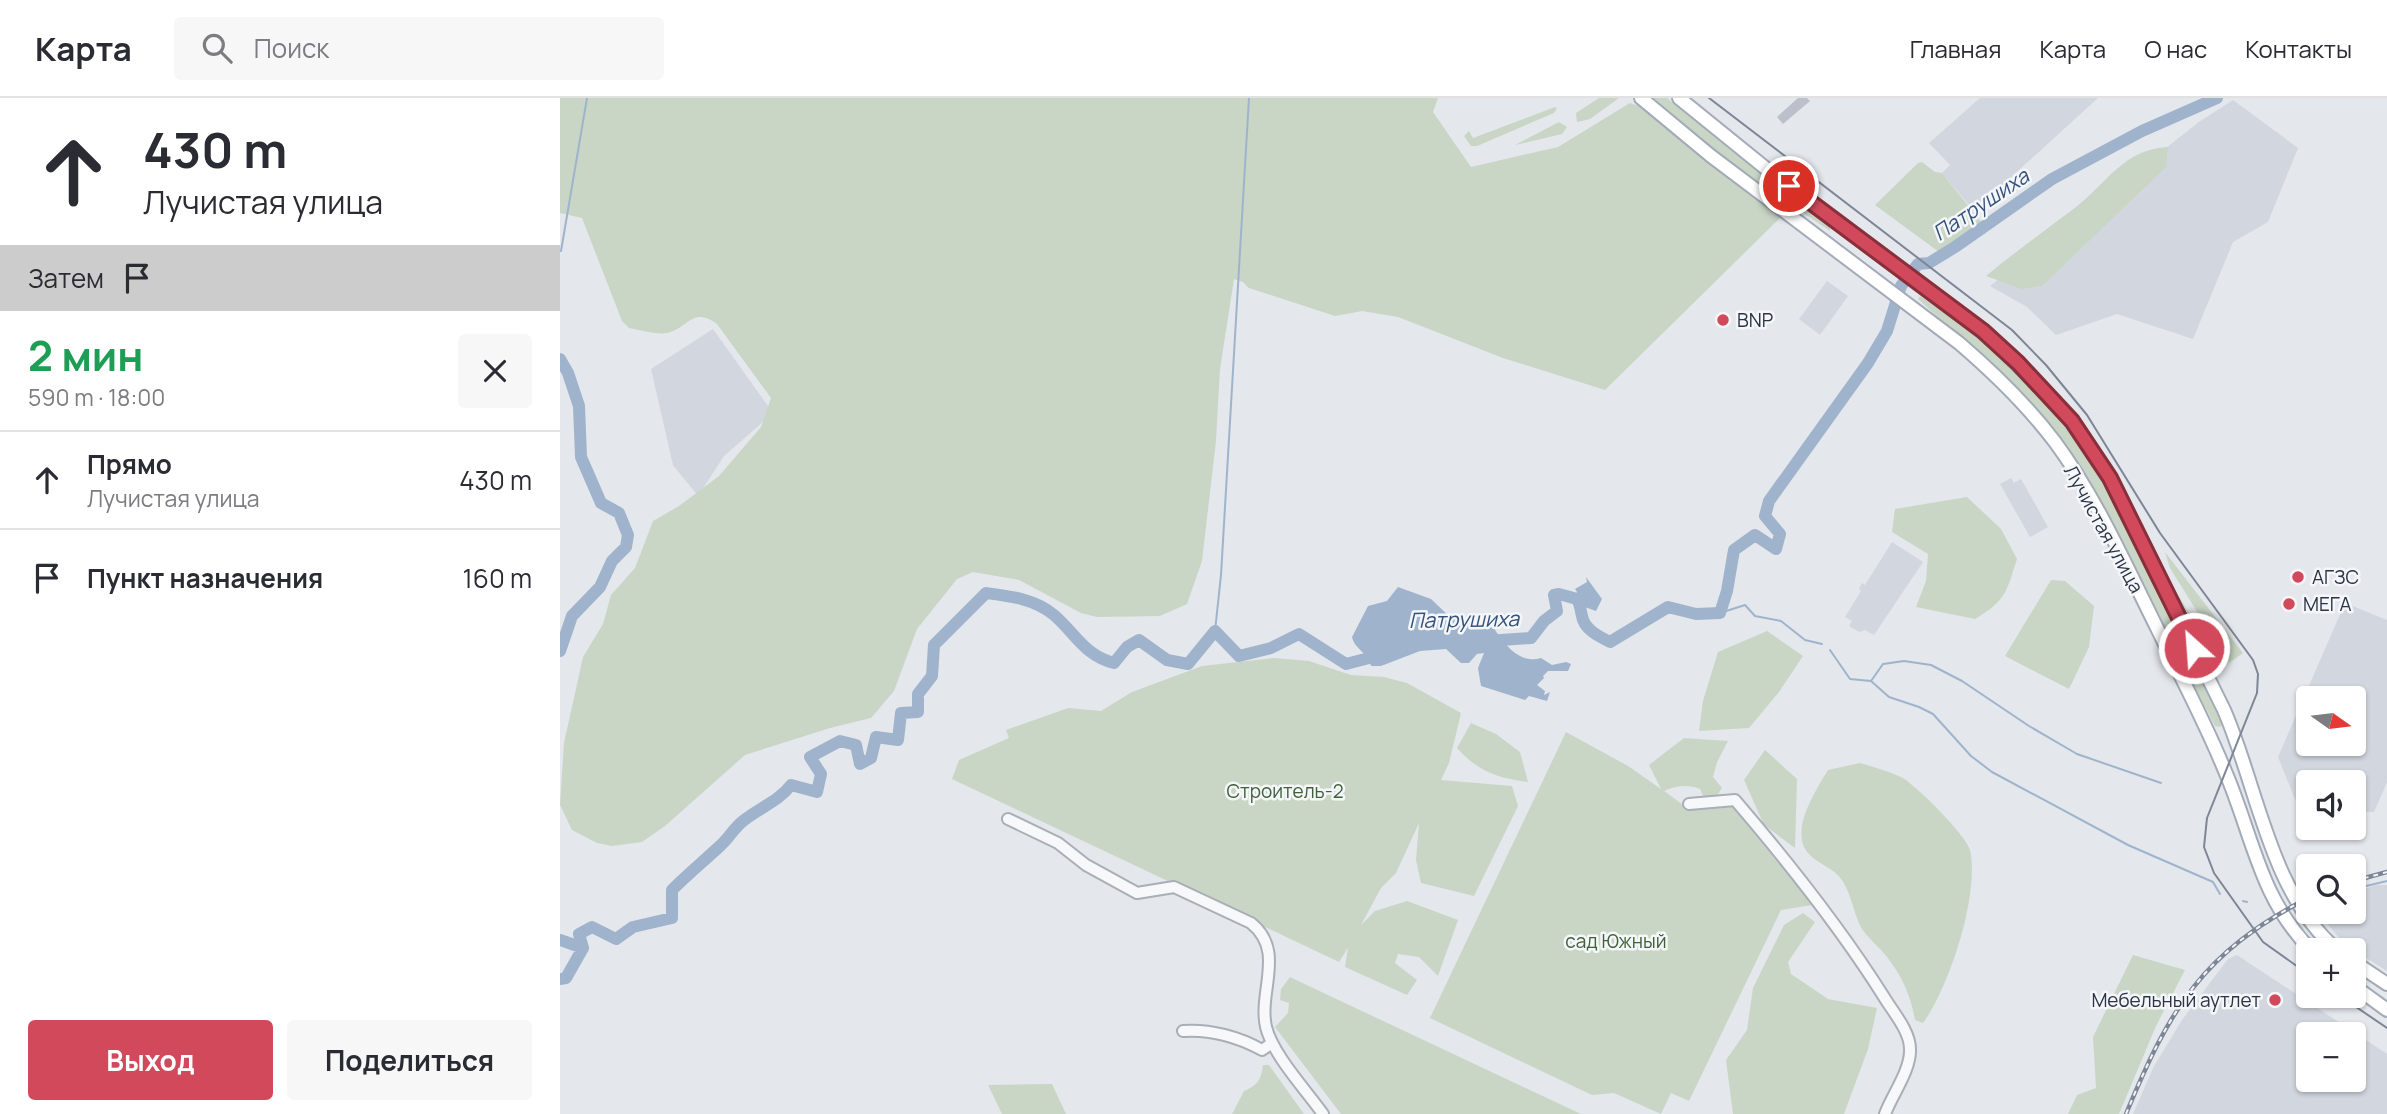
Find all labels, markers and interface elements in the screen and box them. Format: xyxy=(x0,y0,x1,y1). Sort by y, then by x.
search box xyxy=(174,17,664,80)
text: Карта xyxy=(35,26,132,71)
icon: search xyxy=(198,29,236,67)
text: Поиск xyxy=(254,30,329,66)
text: Главная xyxy=(1910,32,2001,65)
text: Карта xyxy=(2039,32,2106,65)
text: О нас xyxy=(2144,32,2207,65)
text: Контакты xyxy=(2245,32,2352,65)
text: 430 m xyxy=(143,116,287,183)
icon: ahead xyxy=(28,126,119,217)
pin xyxy=(1759,156,1819,216)
water label: Патрушиха xyxy=(1927,161,2035,247)
icon: arrive xyxy=(1770,167,1808,205)
text: Лучистая улица xyxy=(143,180,383,224)
icon: arrive xyxy=(118,259,156,297)
text: Затем xyxy=(28,260,104,296)
place label: BNP xyxy=(1737,307,1773,333)
marker: BNP xyxy=(1715,312,1731,328)
text: 2 мин xyxy=(28,326,144,384)
button: close xyxy=(458,334,532,408)
text: 590 m · 18:00 xyxy=(28,381,165,413)
text: Прямо xyxy=(87,446,172,482)
street label: Лучистая улица xyxy=(2058,460,2150,598)
icon: ahead xyxy=(28,461,66,499)
text: 430 m xyxy=(459,462,532,498)
text: Лучистая улица xyxy=(87,482,260,514)
icon: arrive xyxy=(28,559,66,597)
text: Пункт назначения xyxy=(87,560,323,596)
text: 160 m xyxy=(463,560,532,596)
place label: АГЗС xyxy=(2312,564,2359,590)
marker: АГЗС xyxy=(2290,569,2306,585)
place label: МЕГА xyxy=(2303,591,2352,617)
marker: МЕГА xyxy=(2281,596,2297,612)
water label: Патрушиха xyxy=(1409,604,1521,634)
position arrow xyxy=(2157,611,2231,685)
north arrow xyxy=(2296,686,2366,756)
map controls xyxy=(2296,686,2366,1092)
button: sound xyxy=(2296,770,2366,840)
park label: Строитель-2 xyxy=(1226,778,1344,804)
button: search xyxy=(2296,854,2366,924)
park label: сад Южный xyxy=(1565,928,1667,954)
button: + xyxy=(2296,938,2366,1008)
place label: Мебельный аутлет xyxy=(2091,987,2261,1013)
marker: Мебельный аутлет xyxy=(2267,992,2283,1008)
button: Выход xyxy=(28,1020,273,1100)
button: Поделиться xyxy=(287,1020,532,1100)
button: − xyxy=(2296,1022,2366,1092)

